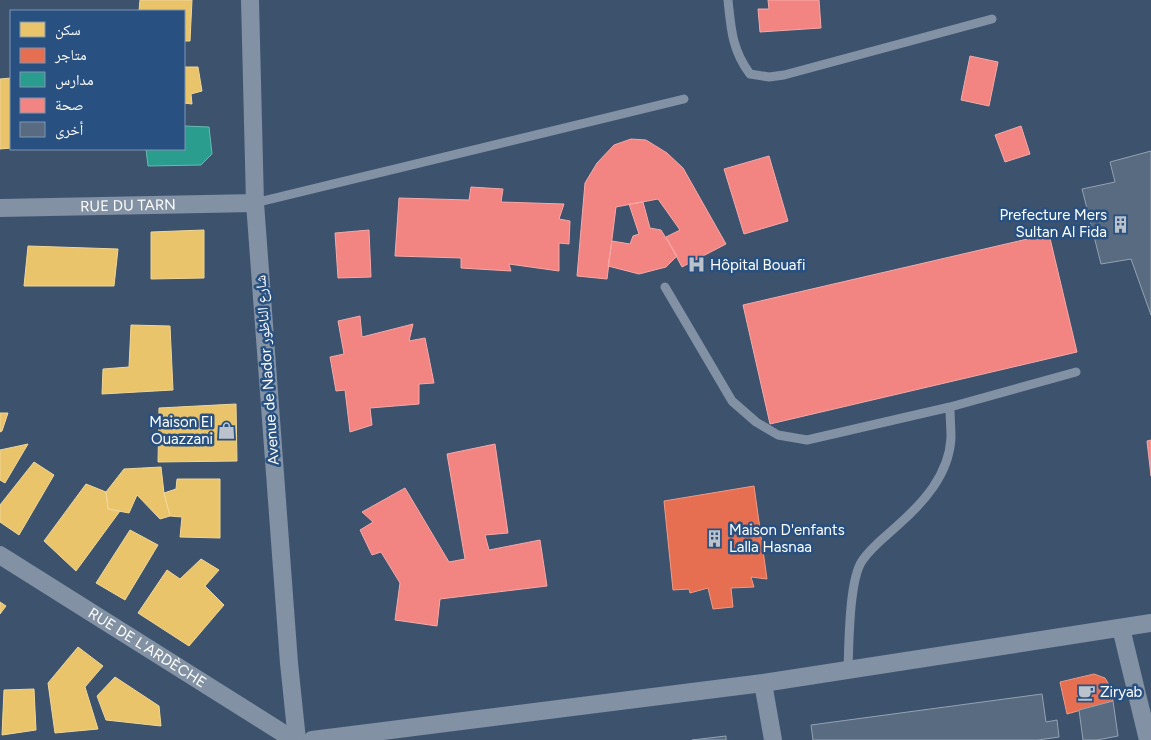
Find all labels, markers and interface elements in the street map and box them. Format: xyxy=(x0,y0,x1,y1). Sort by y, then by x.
legend xyxy=(10,10,185,150)
text: سكن xyxy=(55,21,81,40)
text: متاجر xyxy=(54,46,87,64)
text: مدارس xyxy=(55,71,94,90)
text: صحة xyxy=(55,96,84,114)
text: أخرى xyxy=(55,121,84,140)
street label: RUE DU TARN xyxy=(80,196,176,215)
place label: Prefecture Mers Sultan Al Fida xyxy=(999,206,1107,241)
building icon: Prefecture Mers Sultan Al Fida xyxy=(1111,214,1131,234)
hospital icon: Hôpital Bouafi xyxy=(686,255,706,275)
place label: Hôpital Bouafi xyxy=(710,256,806,274)
street label: Avenue de Nador شارع الناظور xyxy=(251,274,284,466)
place label: Maison El Ouazzani xyxy=(149,413,213,448)
shop icon: Maison El Ouazzani xyxy=(217,421,237,441)
place label: Maison D'enfants Lalla Hasnaa xyxy=(729,521,845,556)
building icon: Maison D'enfants Lalla Hasnaa xyxy=(705,529,725,549)
street label: RUE DE L'ARDÈCHE xyxy=(85,604,210,692)
cafe icon: Ziryab xyxy=(1076,682,1096,702)
place label: Ziryab xyxy=(1100,683,1143,701)

